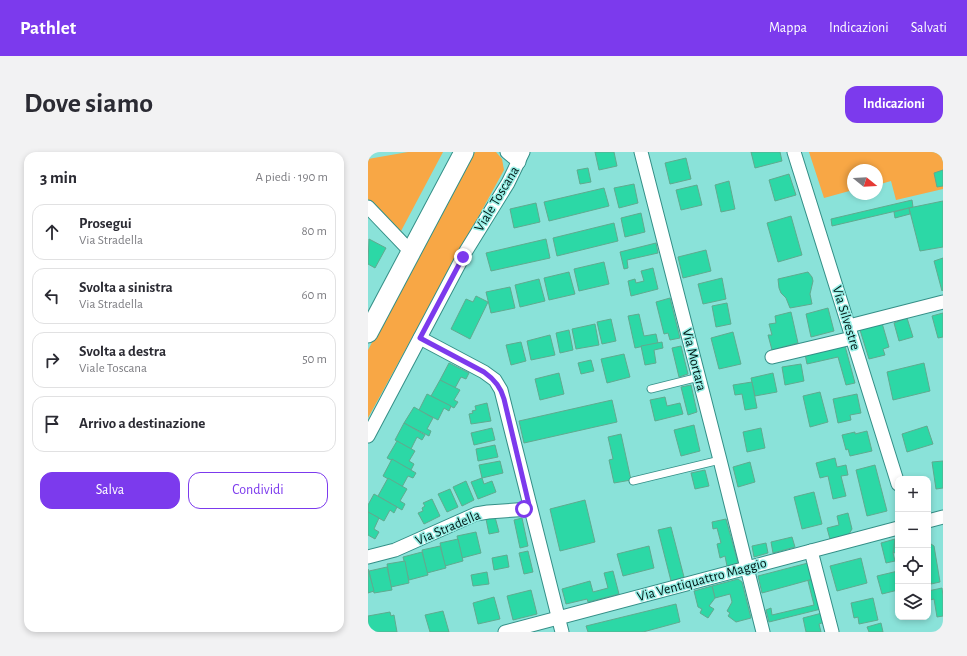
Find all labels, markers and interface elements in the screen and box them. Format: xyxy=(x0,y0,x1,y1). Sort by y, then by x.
text: Pathlet xyxy=(20,19,76,38)
text: Mappa xyxy=(769,21,807,35)
text: Indicazioni xyxy=(829,21,889,35)
text: Salvati xyxy=(911,21,947,35)
button: Indicazioni xyxy=(845,86,943,123)
text: Dove siamo xyxy=(24,90,153,118)
street label: Viale Toscana xyxy=(472,164,522,234)
north arrow xyxy=(847,164,883,200)
text: 3 min xyxy=(40,169,77,186)
text: A piedi · 190 m xyxy=(255,171,328,184)
text: Prosegui xyxy=(79,216,132,231)
icon: ahead xyxy=(41,221,63,243)
text: 80 m xyxy=(301,225,327,238)
text: Via Stradella xyxy=(79,234,143,247)
route end xyxy=(454,248,472,266)
text: Svolta a sinistra xyxy=(79,280,173,295)
street label: Via Silvestre xyxy=(830,284,862,352)
icon: left xyxy=(41,285,63,307)
text: 60 m xyxy=(301,289,327,302)
text: Via Stradella xyxy=(79,298,143,311)
street label: Via Mortara xyxy=(679,327,709,393)
text: Svolta a destra xyxy=(79,344,166,359)
icon: right xyxy=(41,349,63,371)
text: 50 m xyxy=(302,353,327,366)
text: Viale Toscana xyxy=(79,362,147,375)
icon: arrive xyxy=(41,413,63,435)
text: Arrivo a destinazione xyxy=(79,416,205,431)
button: Salva xyxy=(40,472,180,509)
button: Condividi xyxy=(188,472,328,509)
map controls xyxy=(895,476,931,620)
button: + xyxy=(895,476,931,512)
route start xyxy=(515,500,533,518)
street label: Via Stradella xyxy=(413,508,483,548)
button: − xyxy=(895,512,931,548)
button: locate xyxy=(895,548,931,584)
street label: Via Ventiquattro Maggio xyxy=(636,556,768,604)
button: layers xyxy=(895,584,931,620)

